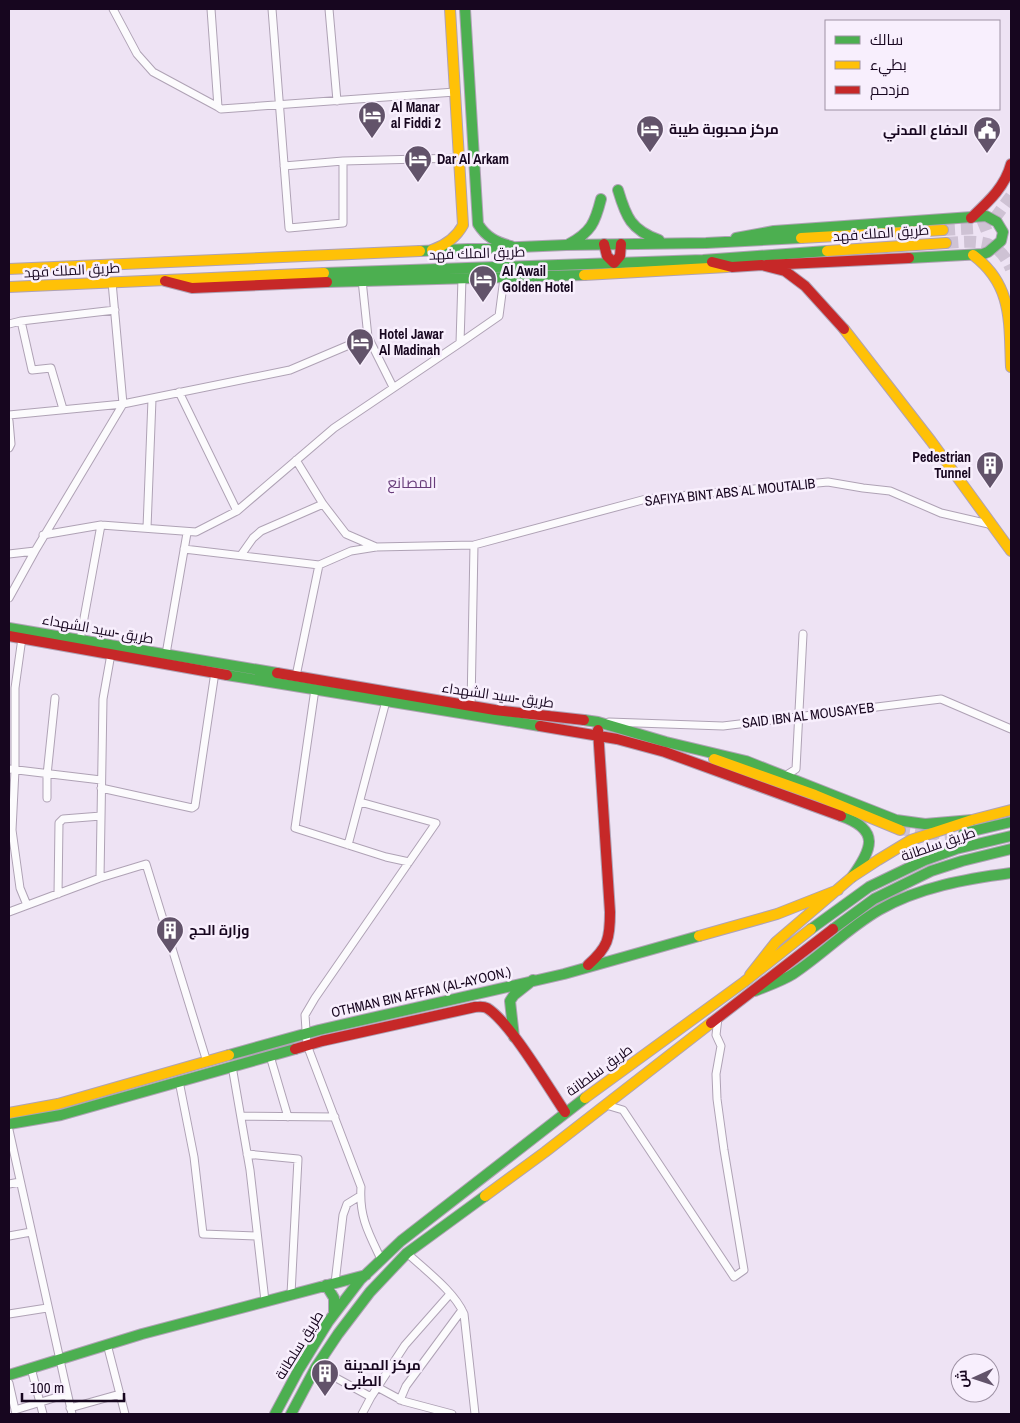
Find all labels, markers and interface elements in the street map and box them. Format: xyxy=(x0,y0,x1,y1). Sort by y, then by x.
legend xyxy=(825,20,1000,110)
text: سالك xyxy=(870,29,903,50)
text: بطيء xyxy=(870,54,907,77)
text: مزدحم xyxy=(870,79,910,100)
place label: Al Manar al Fiddi 2 xyxy=(391,98,441,132)
hotel icon: Al Manar al Fiddi 2 xyxy=(357,100,387,139)
hotel icon: مركز محبوبة طيبة xyxy=(635,114,665,153)
public building icon: الدفاع المدني xyxy=(972,115,1002,154)
place label: مركز محبوبة طيبة xyxy=(669,120,779,138)
place label: الدفاع المدني xyxy=(883,121,968,142)
hotel icon: Dar Al Arkam xyxy=(403,144,433,183)
place label: Dar Al Arkam xyxy=(437,150,509,168)
street label: طريق الملك فهد xyxy=(832,221,930,245)
street label: طريق الملك فهد xyxy=(429,242,525,264)
street label: طريق الملك فهد xyxy=(23,258,121,282)
place label: Al Awail Golden Hotel xyxy=(502,262,573,296)
hotel icon: Al Awail Golden Hotel xyxy=(468,264,498,303)
place label: Hotel Jawar Al Madinah xyxy=(379,325,444,359)
hotel icon: Hotel Jawar Al Madinah xyxy=(345,327,375,366)
place label: Pedestrian Tunnel xyxy=(912,448,971,482)
building icon: Pedestrian Tunnel xyxy=(975,450,1005,489)
district label: المصانع xyxy=(388,472,436,494)
street label: SAFIYA BINT ABS AL MOUTALIB xyxy=(644,474,816,510)
street label: طريق -سيد الشهداء xyxy=(41,610,155,648)
street label: طريق -سيد الشهداء xyxy=(441,678,555,712)
street label: SAID IBN AL MOUSAYEB xyxy=(741,698,875,732)
street label: طريق سلطانة xyxy=(898,823,978,865)
building icon: وزارة الحج xyxy=(155,915,185,954)
place label: وزارة الحج xyxy=(189,921,249,940)
street label: OTHMAN BIN AFFAN (AL-AYOON.) xyxy=(329,962,513,1021)
street label: طريق سلطانة xyxy=(562,1040,636,1100)
street label: طريق سلطانة xyxy=(271,1307,327,1383)
north arrow xyxy=(950,1353,1000,1403)
place label: مرکز المدینة الطبی xyxy=(344,1356,421,1390)
building icon: مرکز المدینة الطبی xyxy=(310,1358,340,1397)
text: ش xyxy=(953,1369,971,1388)
scale bar xyxy=(22,1370,125,1402)
text: 100 m xyxy=(30,1377,64,1398)

